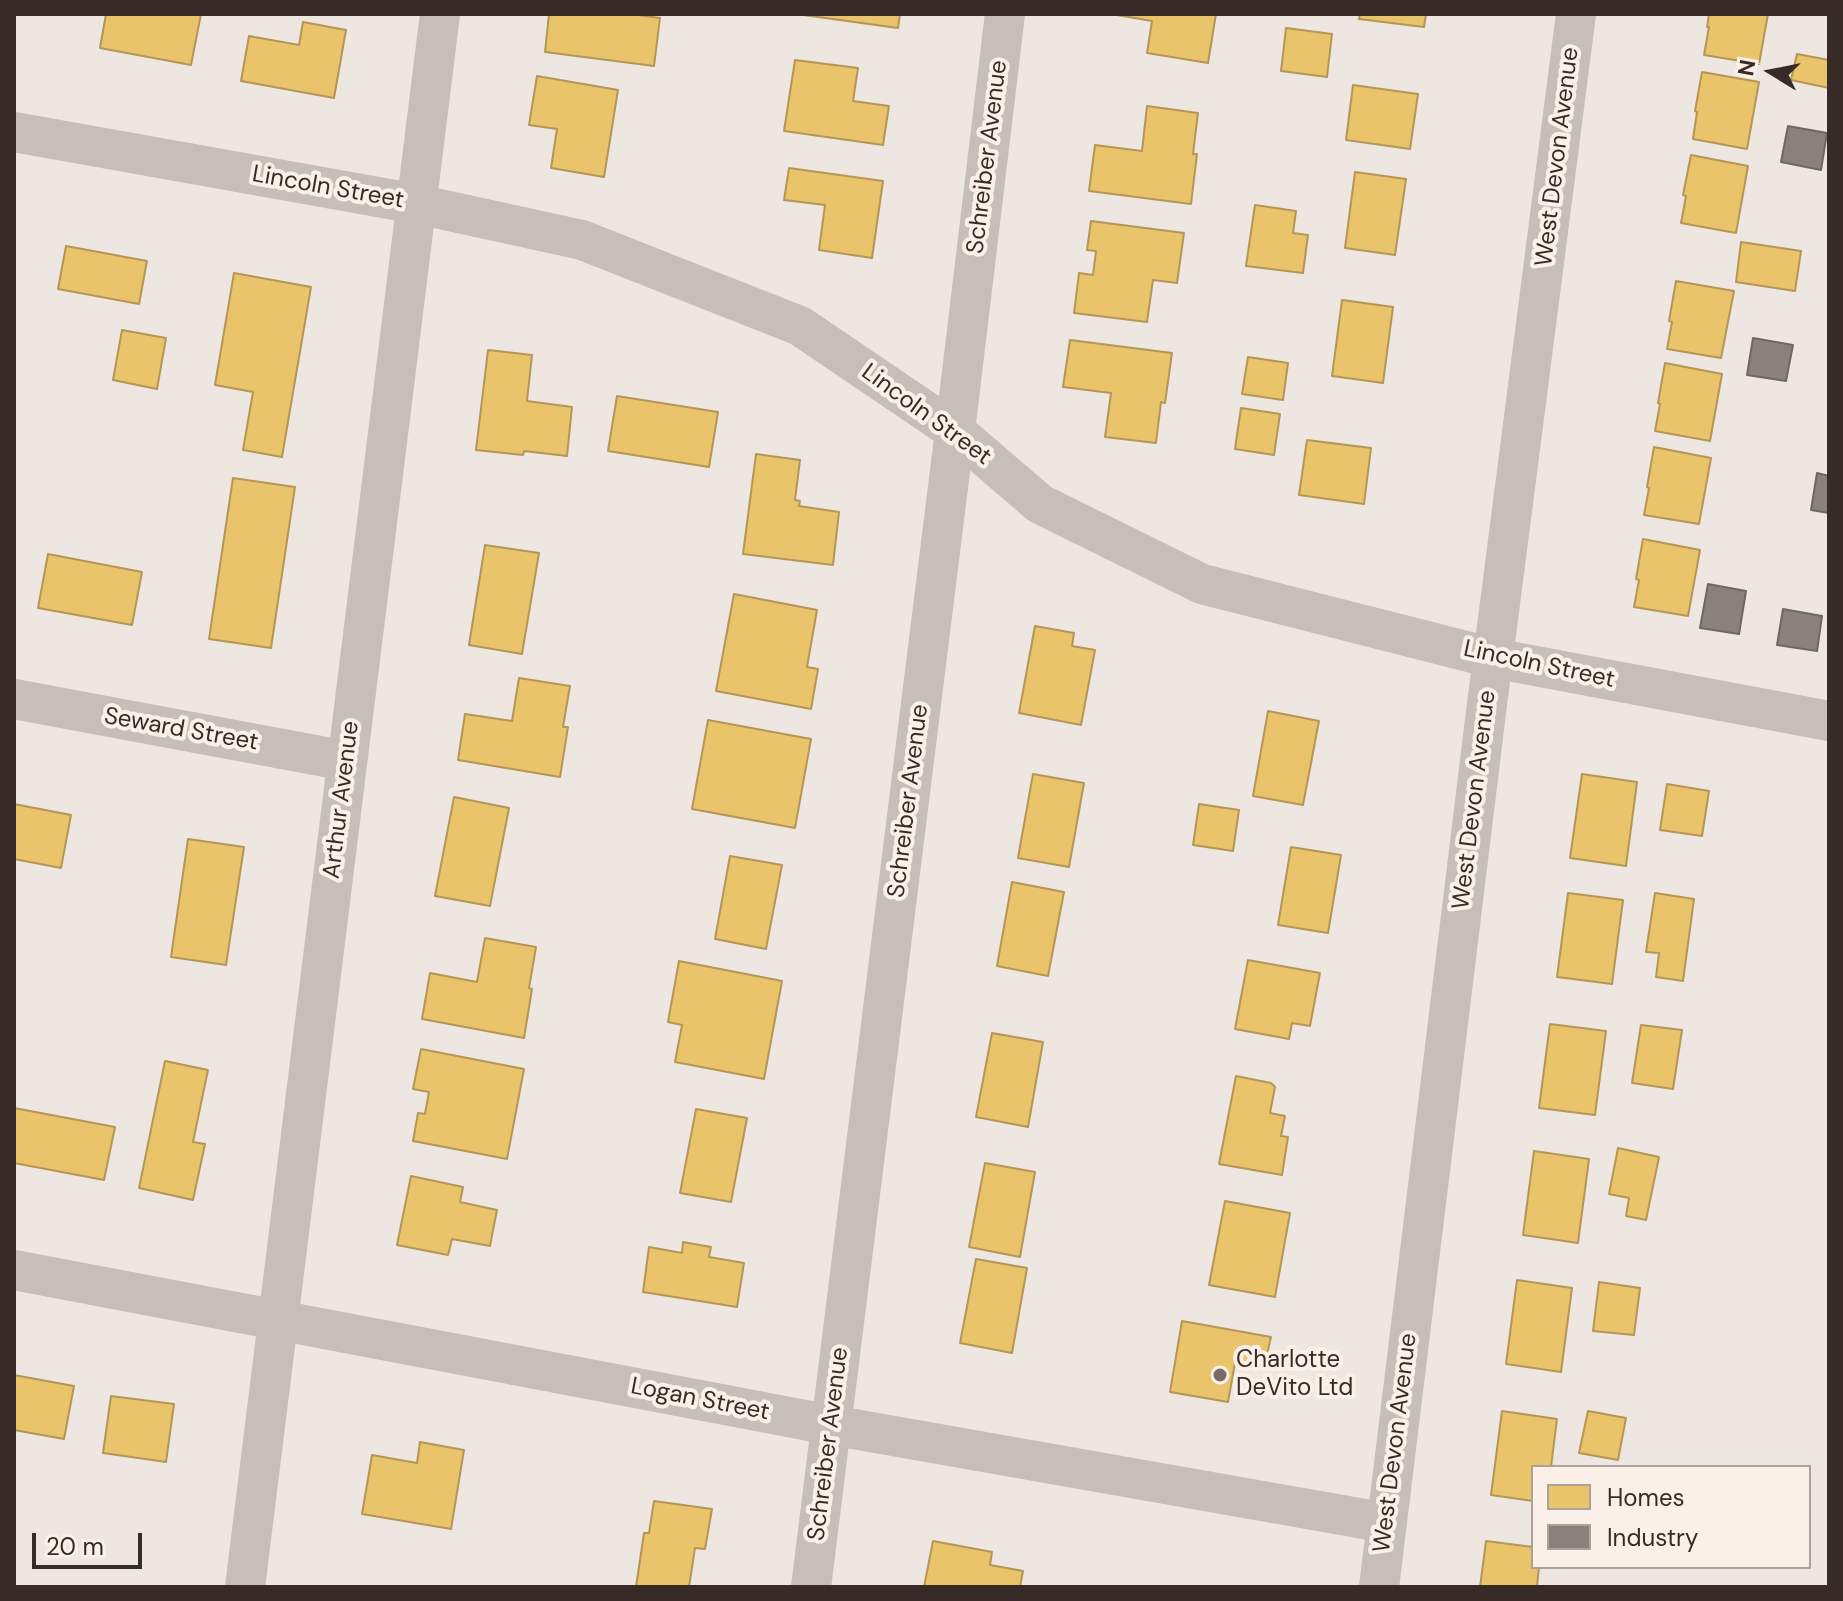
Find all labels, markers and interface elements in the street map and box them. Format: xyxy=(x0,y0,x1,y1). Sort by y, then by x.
north arrow xyxy=(1731,32,1811,112)
street label: West Devon Avenue xyxy=(1530,46,1586,268)
text: N xyxy=(1731,57,1763,78)
street label: Schreiber Avenue xyxy=(962,59,1014,255)
street label: Lincoln Street xyxy=(250,160,406,216)
street label: Lincoln Street xyxy=(855,358,997,472)
street label: Lincoln Street xyxy=(1461,635,1617,695)
street label: West Devon Avenue xyxy=(1447,689,1503,911)
street label: Seward Street xyxy=(102,702,260,758)
street label: Schreiber Avenue xyxy=(883,703,935,899)
street label: Arthur Avenue xyxy=(318,720,366,880)
street label: West Devon Avenue xyxy=(1368,1332,1424,1554)
street label: Schreiber Avenue xyxy=(803,1346,855,1542)
place label: Charlotte DeVito Ltd xyxy=(1236,1347,1353,1403)
marker: Charlotte DeVito Ltd xyxy=(1211,1366,1229,1384)
street label: Logan Street xyxy=(628,1372,772,1428)
legend xyxy=(1531,1465,1811,1569)
text: Homes xyxy=(1607,1482,1685,1513)
scale bar xyxy=(36,1517,146,1567)
text: Industry xyxy=(1607,1522,1698,1553)
text: 20 m xyxy=(46,1531,104,1562)

